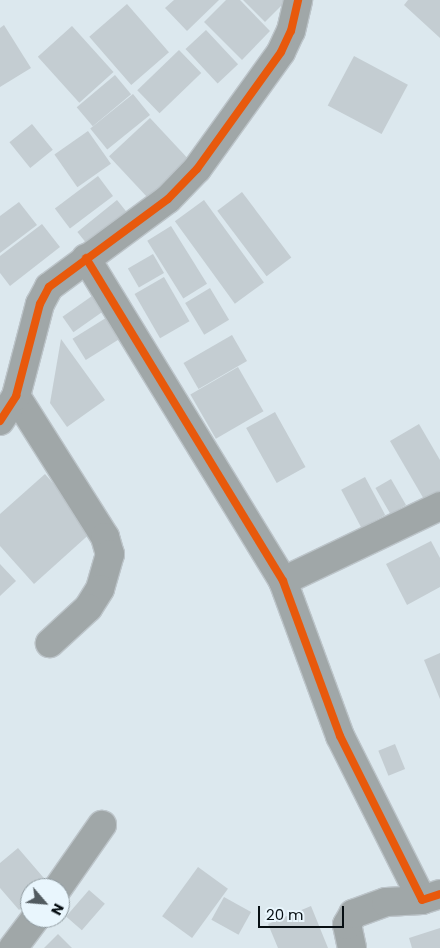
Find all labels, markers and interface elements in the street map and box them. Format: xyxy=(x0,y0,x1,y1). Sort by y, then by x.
north arrow xyxy=(20,878,70,928)
scale bar xyxy=(260,896,346,928)
text: N xyxy=(46,900,69,919)
text: 20 m xyxy=(266,904,304,925)

